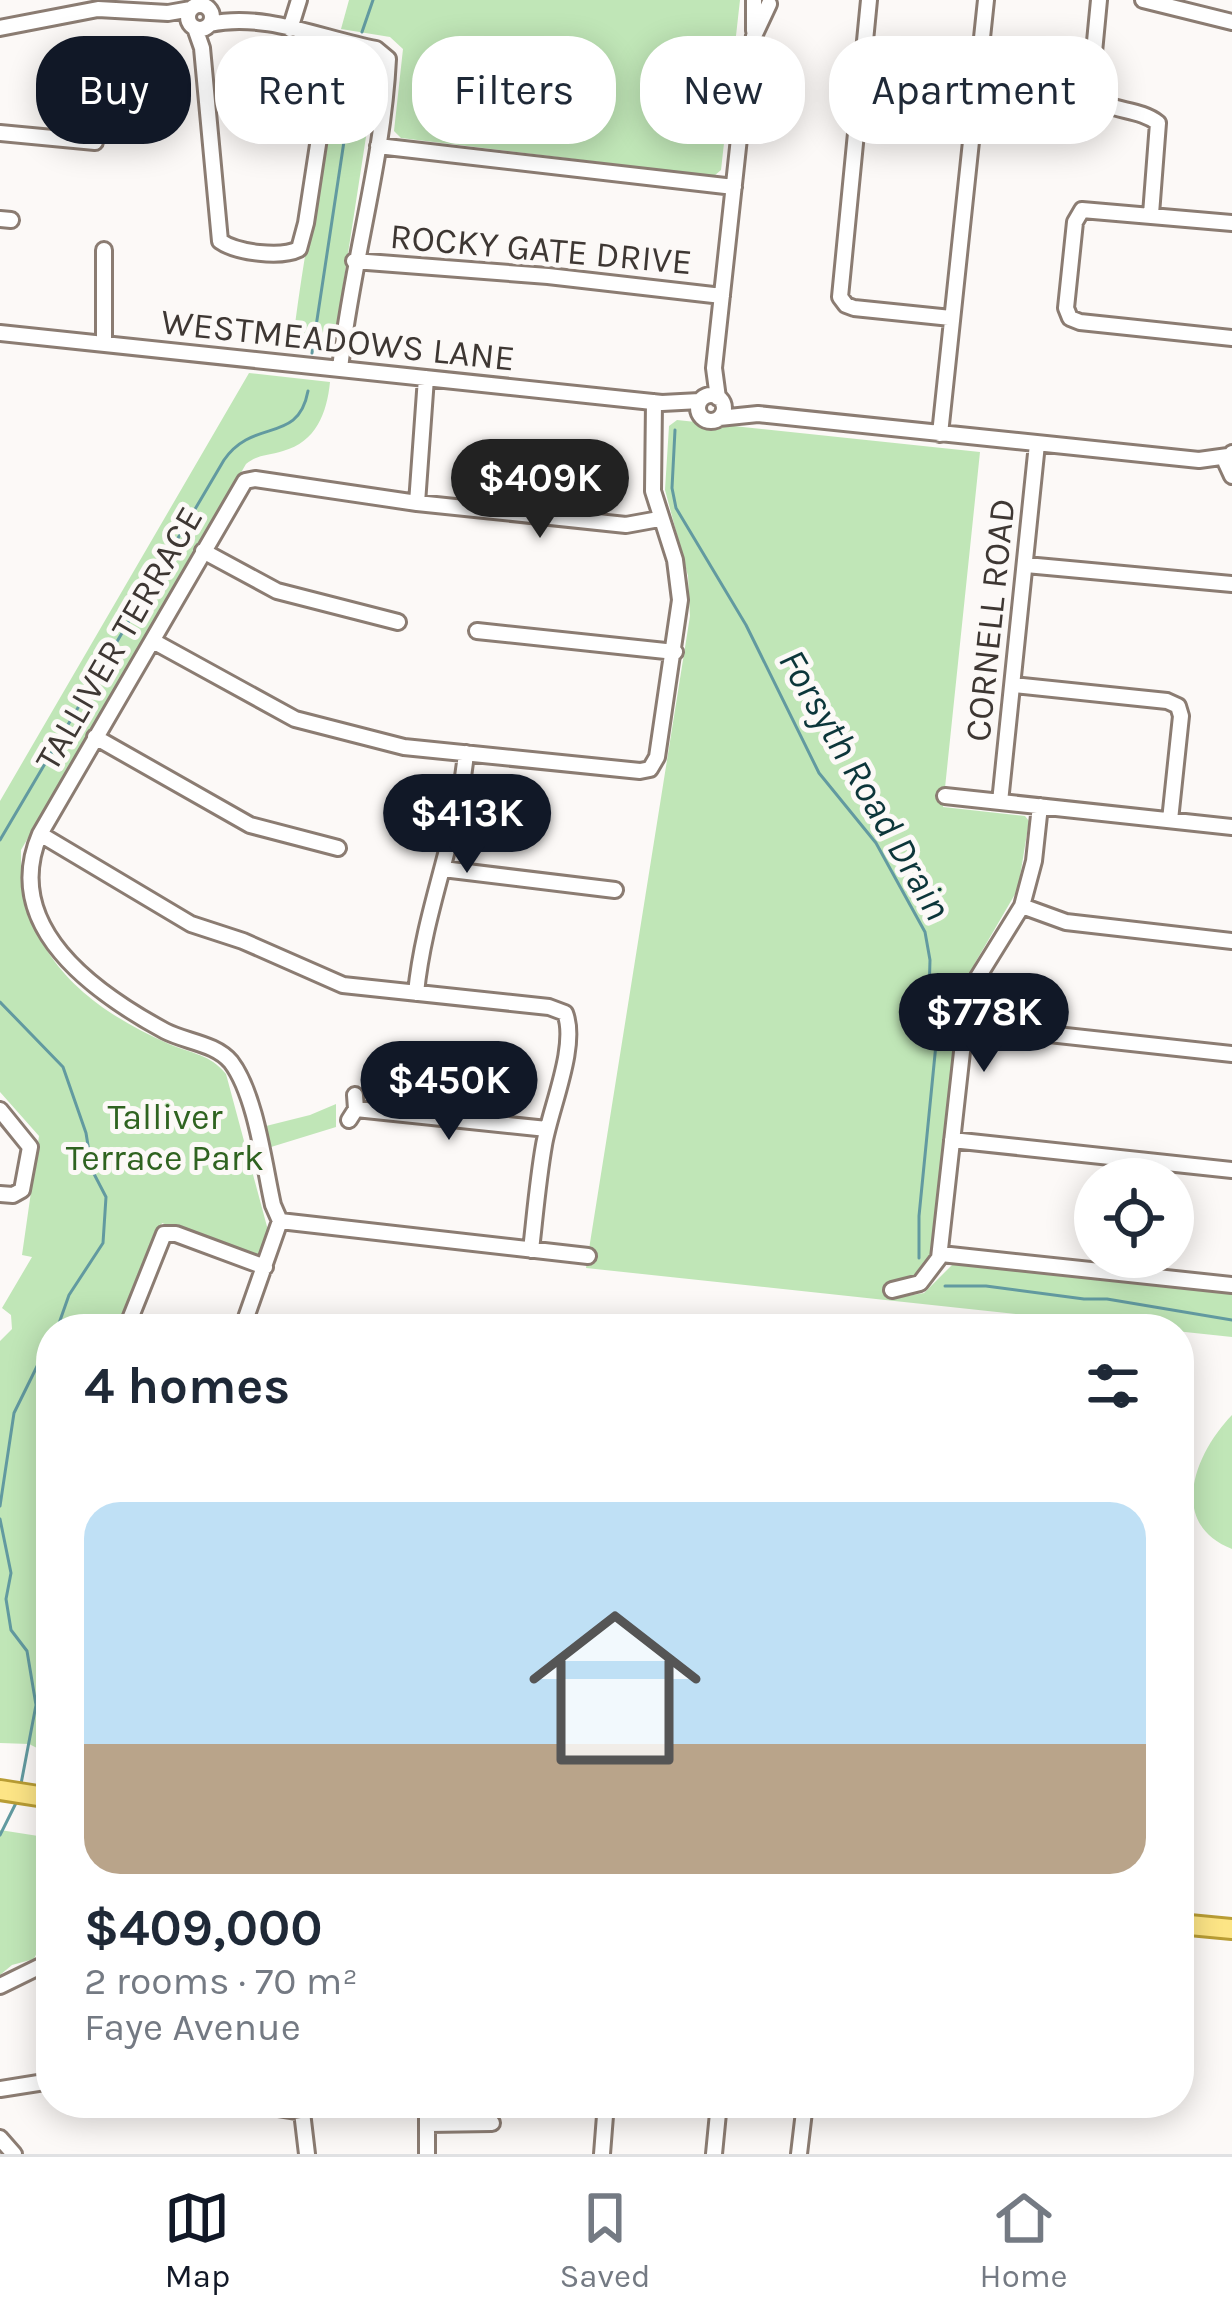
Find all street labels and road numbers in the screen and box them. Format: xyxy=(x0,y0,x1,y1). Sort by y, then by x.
street label: ROCKY GATE DRIVE xyxy=(388,215,694,283)
street label: WESTMEADOWS LANE xyxy=(159,301,517,379)
street label: CORNELL ROAD xyxy=(956,497,1024,744)
street label: TALLIVER TERRACE xyxy=(26,499,211,778)

